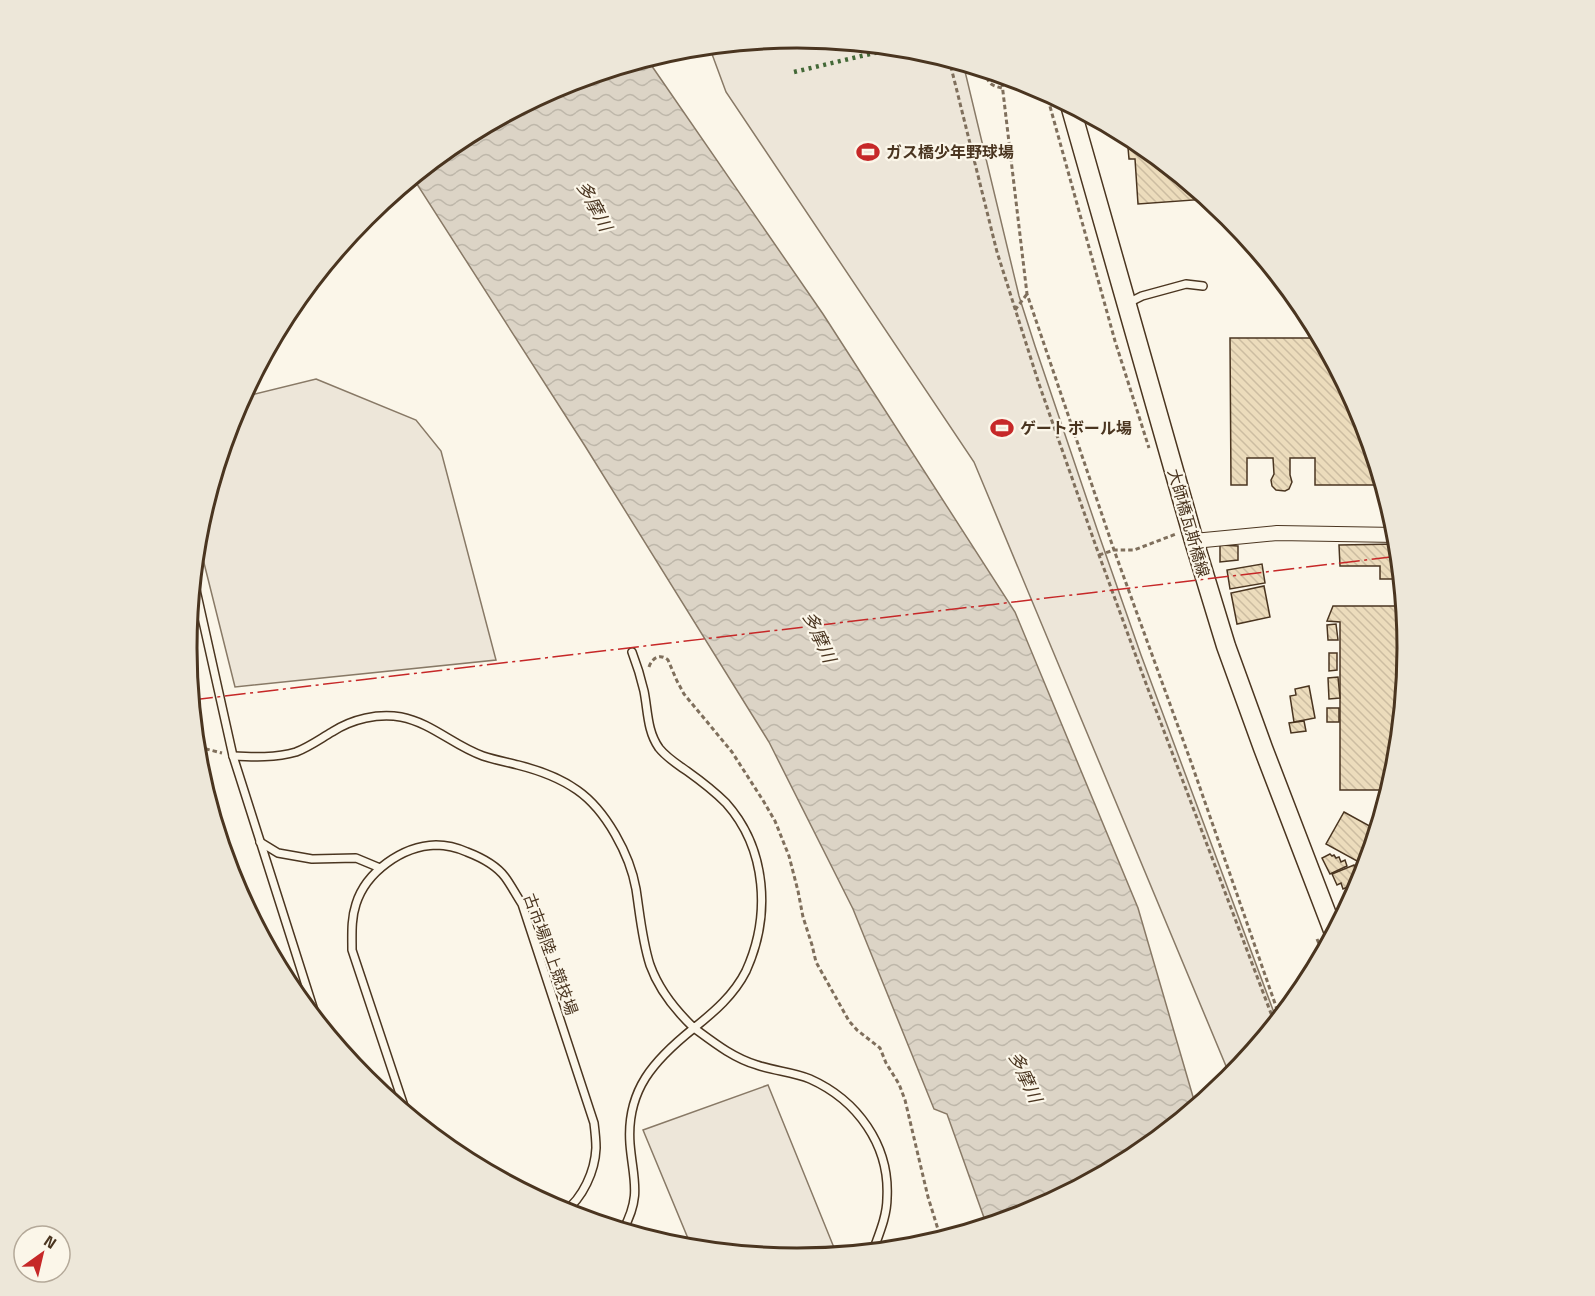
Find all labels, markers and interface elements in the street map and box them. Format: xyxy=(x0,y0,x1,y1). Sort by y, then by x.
sports icon: ガス橋少年野球場 xyxy=(855,139,881,165)
place label: ガス橋少年野球場 xyxy=(886,140,1014,164)
water label: 多摩川 xyxy=(570,176,620,238)
sports icon: ゲートボール場 xyxy=(989,415,1015,441)
place label: ゲートボール場 xyxy=(1020,416,1132,440)
street label: 大師橋瓦斯橋線 xyxy=(1162,466,1216,580)
water label: 多摩川 xyxy=(796,607,844,669)
street label: 古市場陸上競技場 xyxy=(518,890,584,1018)
water label: 多摩川 xyxy=(1002,1047,1050,1109)
north arrow xyxy=(12,1224,72,1284)
text: N xyxy=(39,1229,62,1255)

